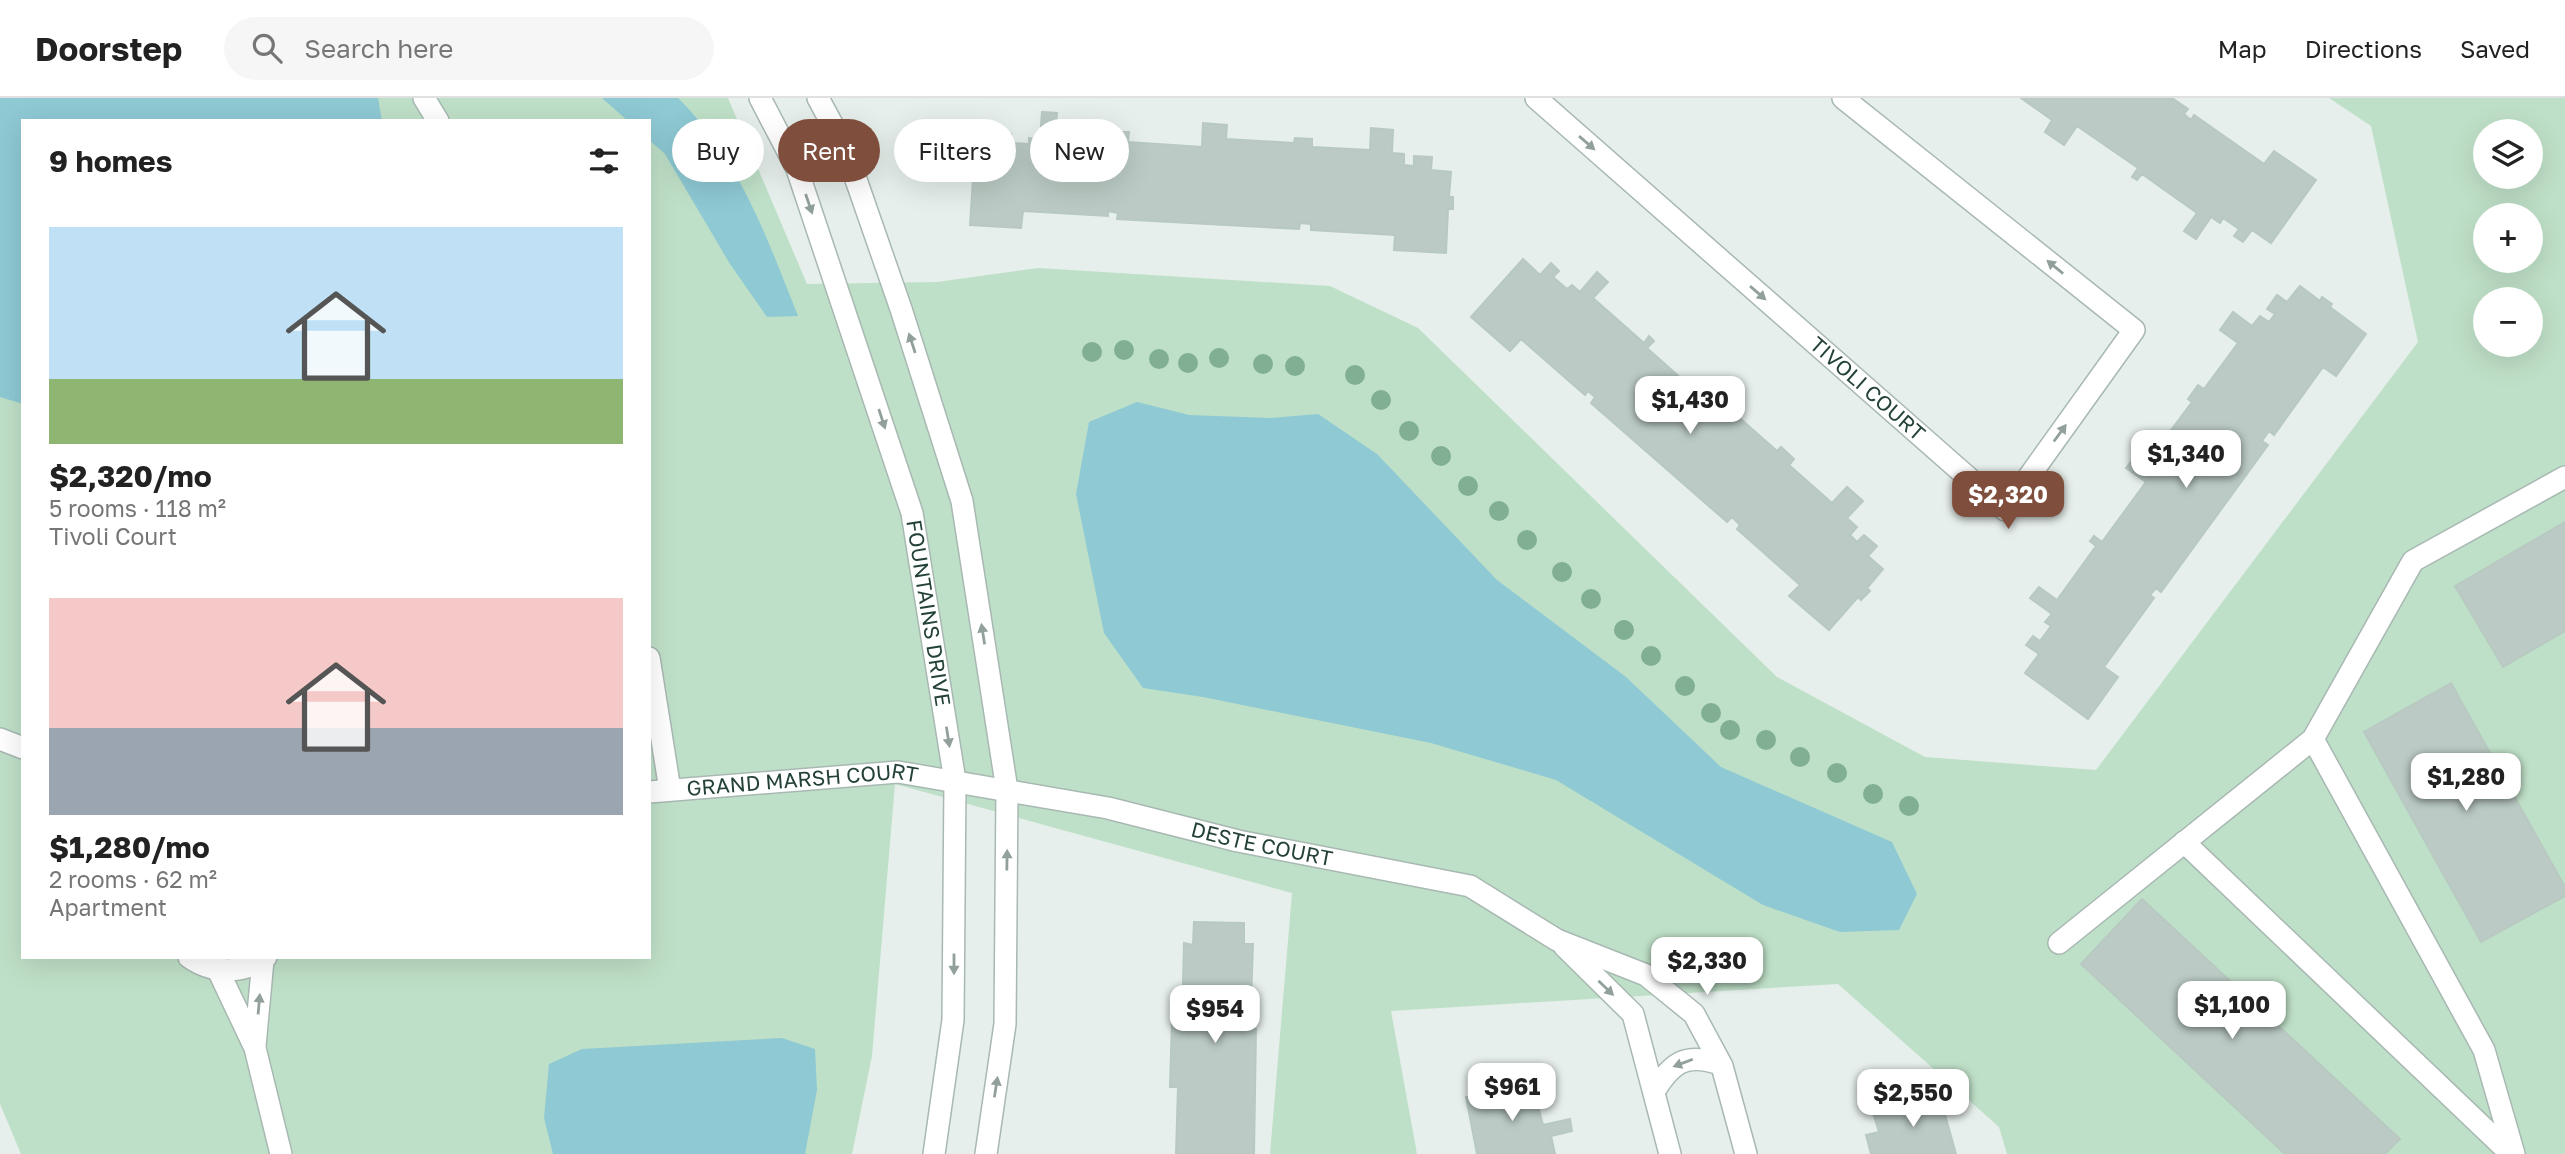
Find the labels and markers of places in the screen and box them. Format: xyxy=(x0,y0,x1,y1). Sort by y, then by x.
pin: $1,430 xyxy=(1633,376,1747,436)
pin: $1,340 xyxy=(2129,430,2243,490)
pin: $2,320 xyxy=(1951,472,2065,531)
pin: $1,280 xyxy=(2409,754,2523,813)
pin: $2,330 xyxy=(1650,937,1764,997)
pin: $1,100 xyxy=(2175,982,2289,1041)
pin: $954 xyxy=(1174,986,1256,1045)
pin: $961 xyxy=(1471,1063,1553,1123)
pin: $2,550 xyxy=(1856,1070,1970,1129)

